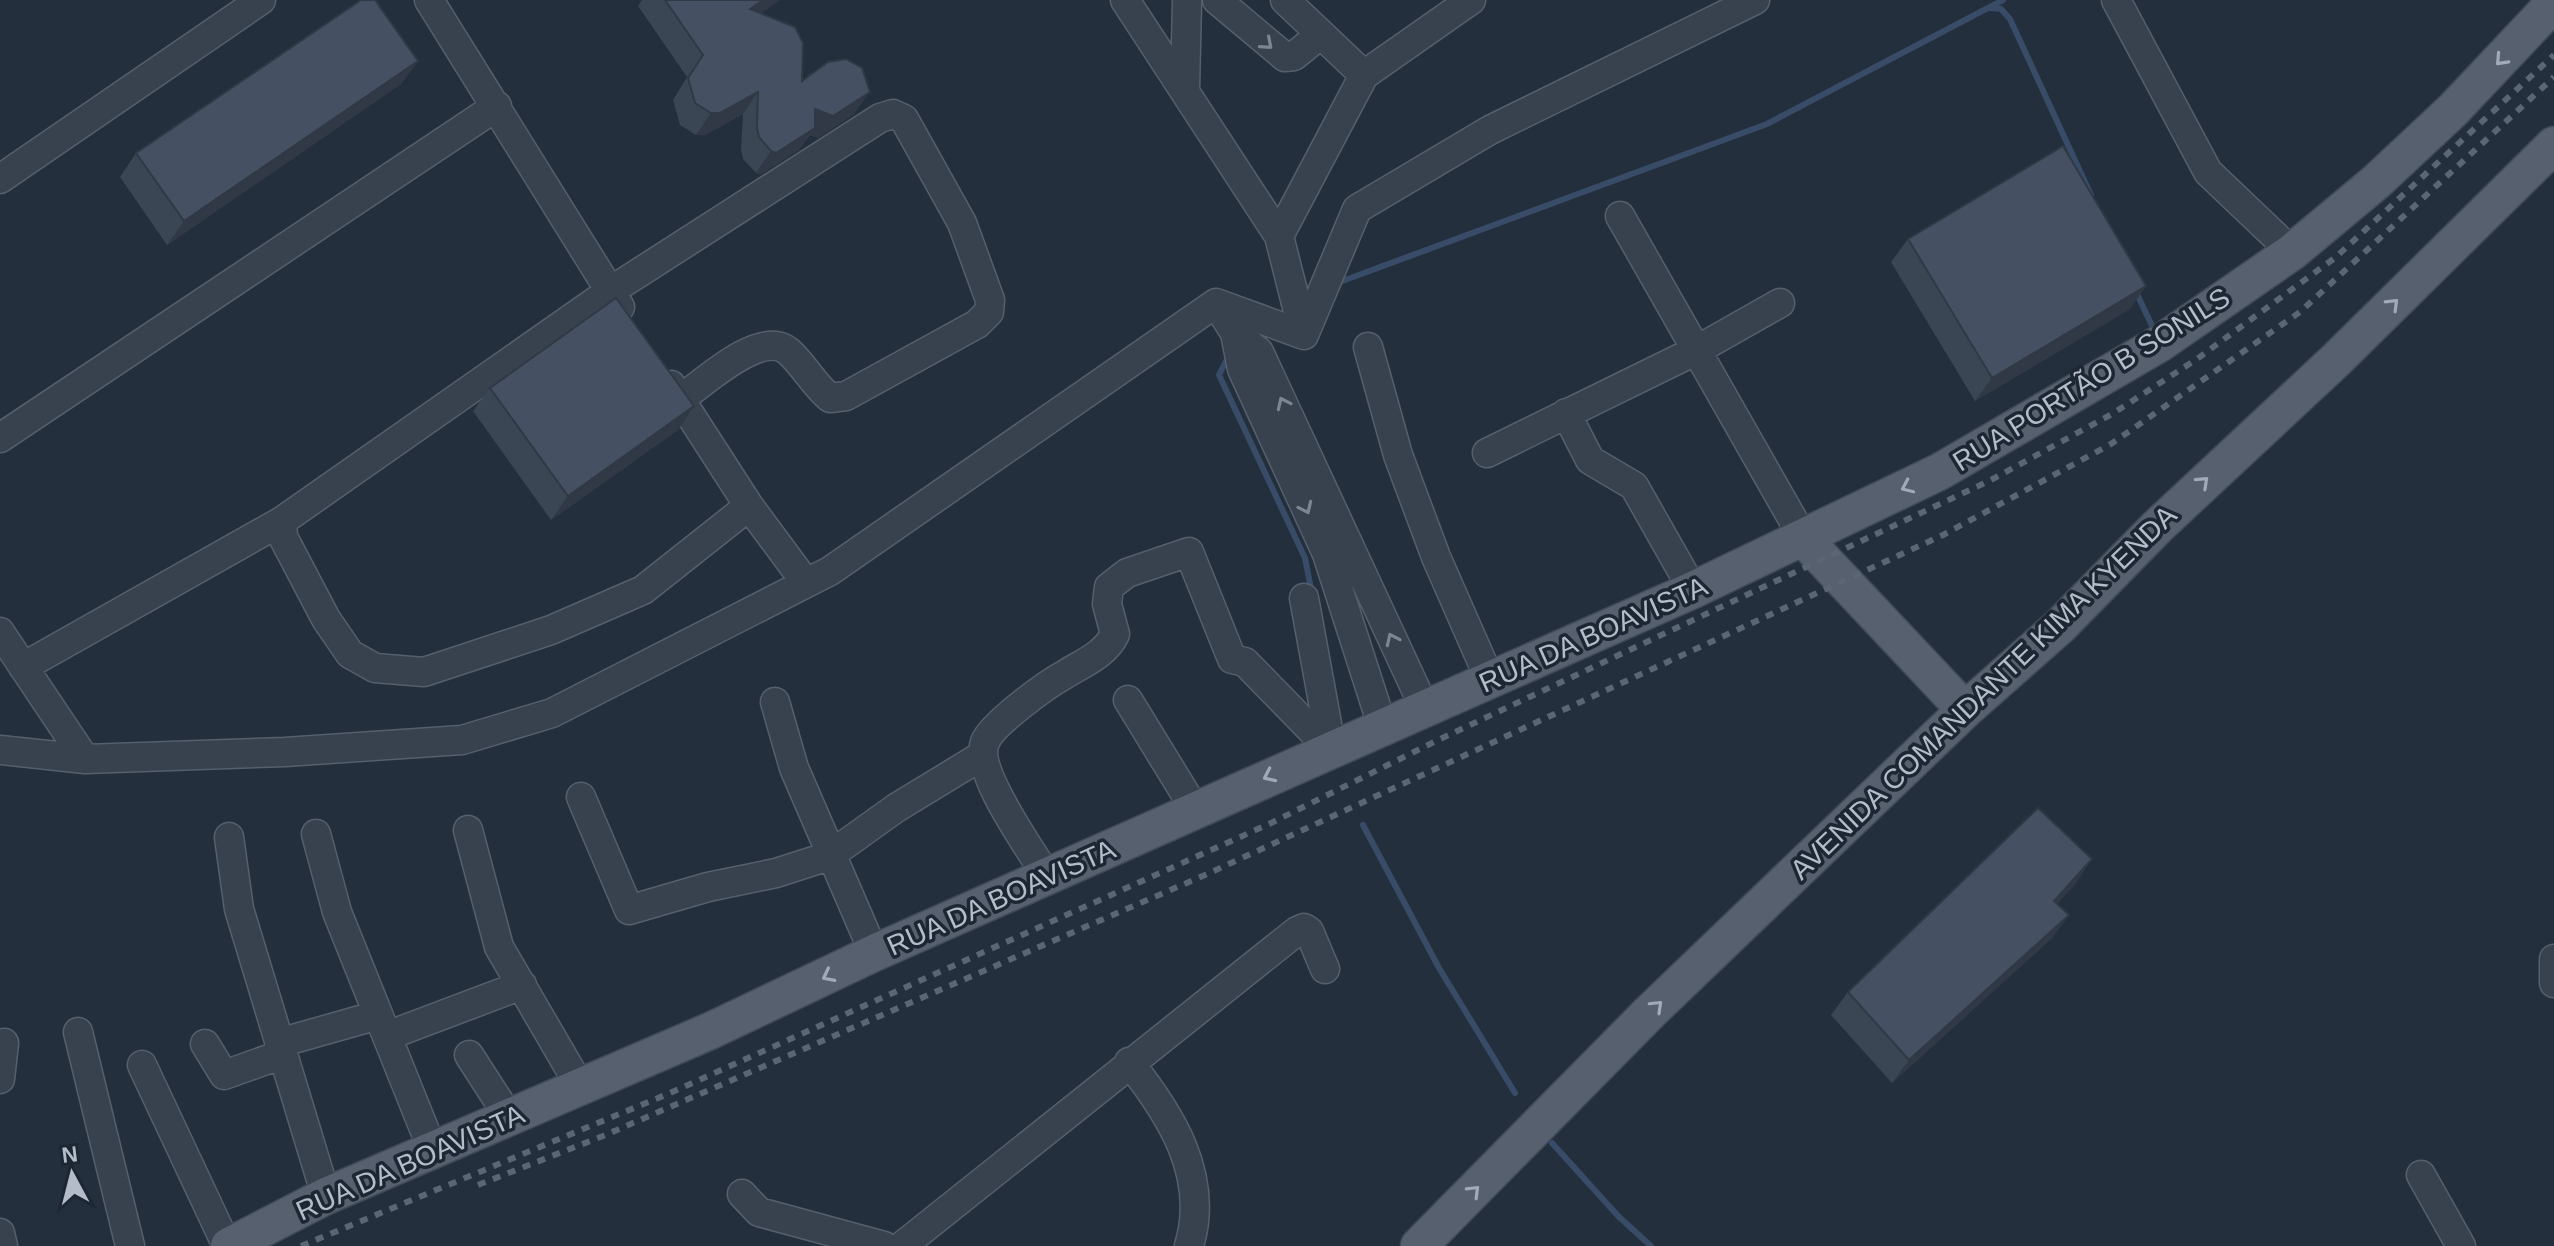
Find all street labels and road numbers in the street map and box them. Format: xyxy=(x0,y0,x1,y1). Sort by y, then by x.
street label: RUA PORTÃO B SONILS xyxy=(1947,281,2235,477)
street label: AVENIDA COMANDANTE KIMA KYENDA xyxy=(1784,499,2183,885)
street label: RUA DA BOAVISTA xyxy=(1474,570,1712,699)
street label: RUA DA BOAVISTA xyxy=(882,833,1120,962)
street label: RUA DA BOAVISTA xyxy=(291,1098,529,1227)

